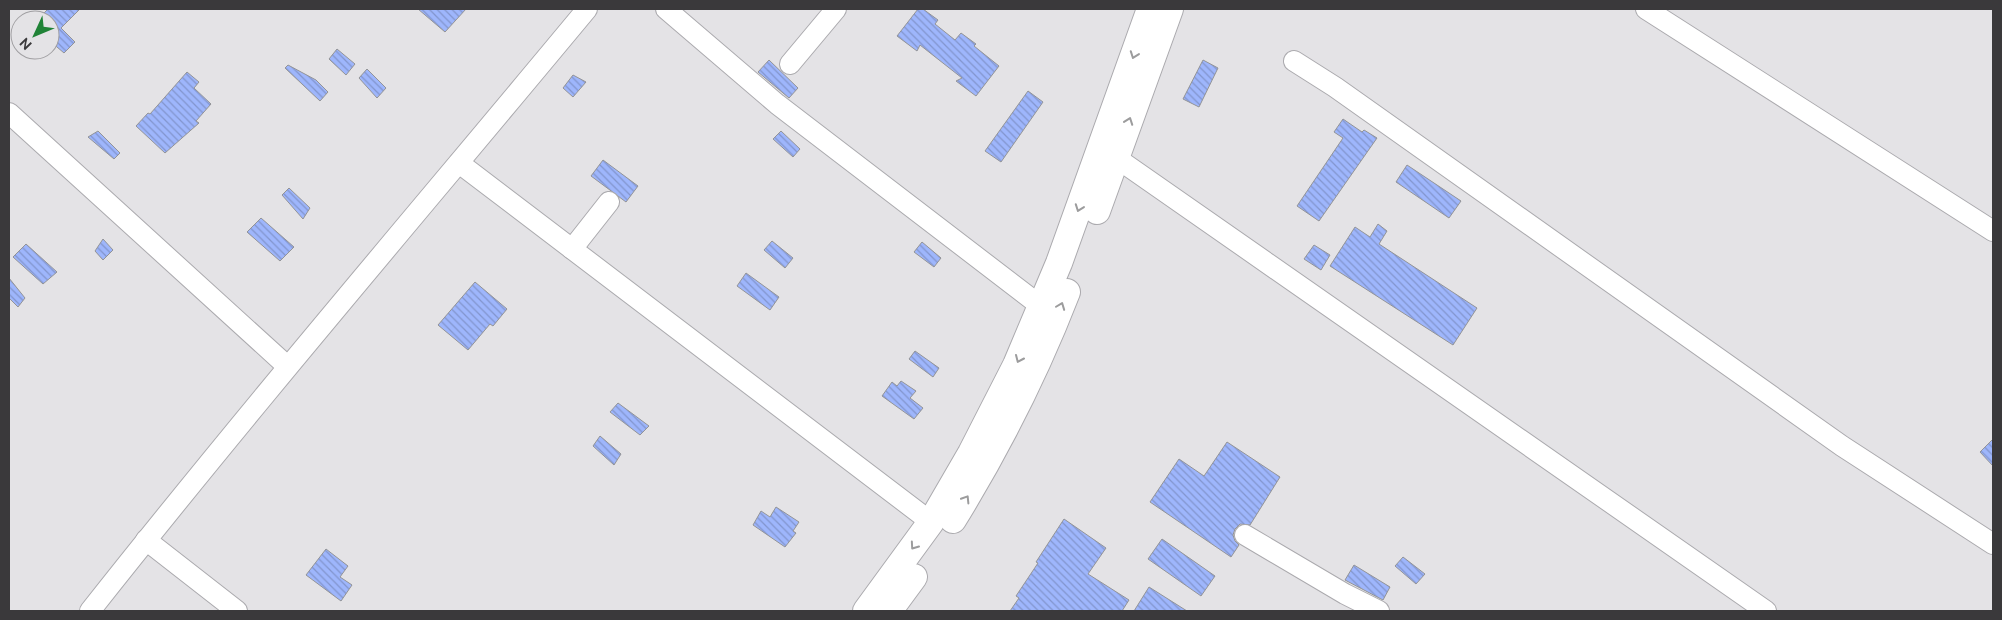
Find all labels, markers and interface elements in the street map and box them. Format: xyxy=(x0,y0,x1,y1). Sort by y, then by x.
north arrow xyxy=(10,10,60,60)
text: N xyxy=(16,35,35,53)
one-way arrow xyxy=(1130,50,1140,58)
one-way arrow xyxy=(1123,117,1133,126)
one-way arrow xyxy=(1075,203,1085,211)
one-way arrow xyxy=(1055,302,1065,311)
one-way arrow xyxy=(1015,354,1026,363)
one-way arrow xyxy=(960,495,970,504)
one-way arrow xyxy=(911,540,920,550)

